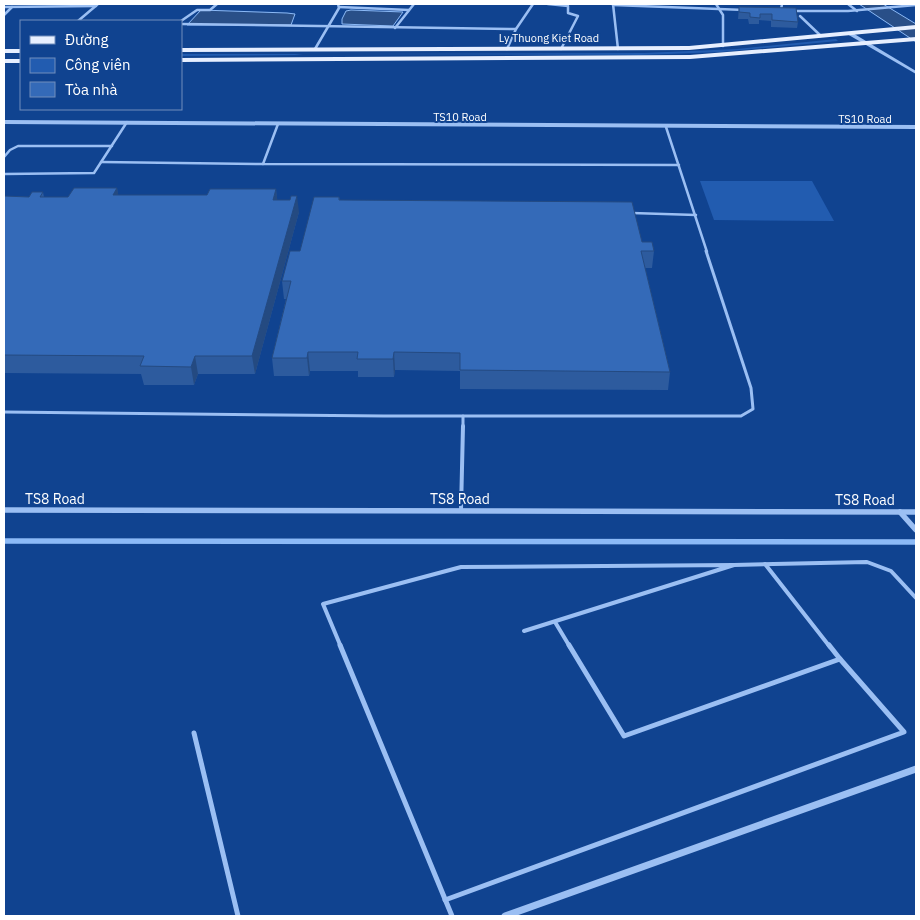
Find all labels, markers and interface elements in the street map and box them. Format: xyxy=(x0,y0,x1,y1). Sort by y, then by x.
legend xyxy=(20,20,182,110)
text: Đường xyxy=(65,30,109,49)
street label: Ly Thuong Kiet Road xyxy=(499,31,599,45)
text: Công viên xyxy=(65,55,131,74)
text: Tòa nhà xyxy=(65,80,118,99)
street label: TS10 Road xyxy=(433,110,487,124)
street label: TS10 Road xyxy=(838,112,892,126)
street label: TS8 Road xyxy=(25,490,85,508)
street label: TS8 Road xyxy=(430,490,490,508)
street label: TS8 Road xyxy=(835,491,895,509)

